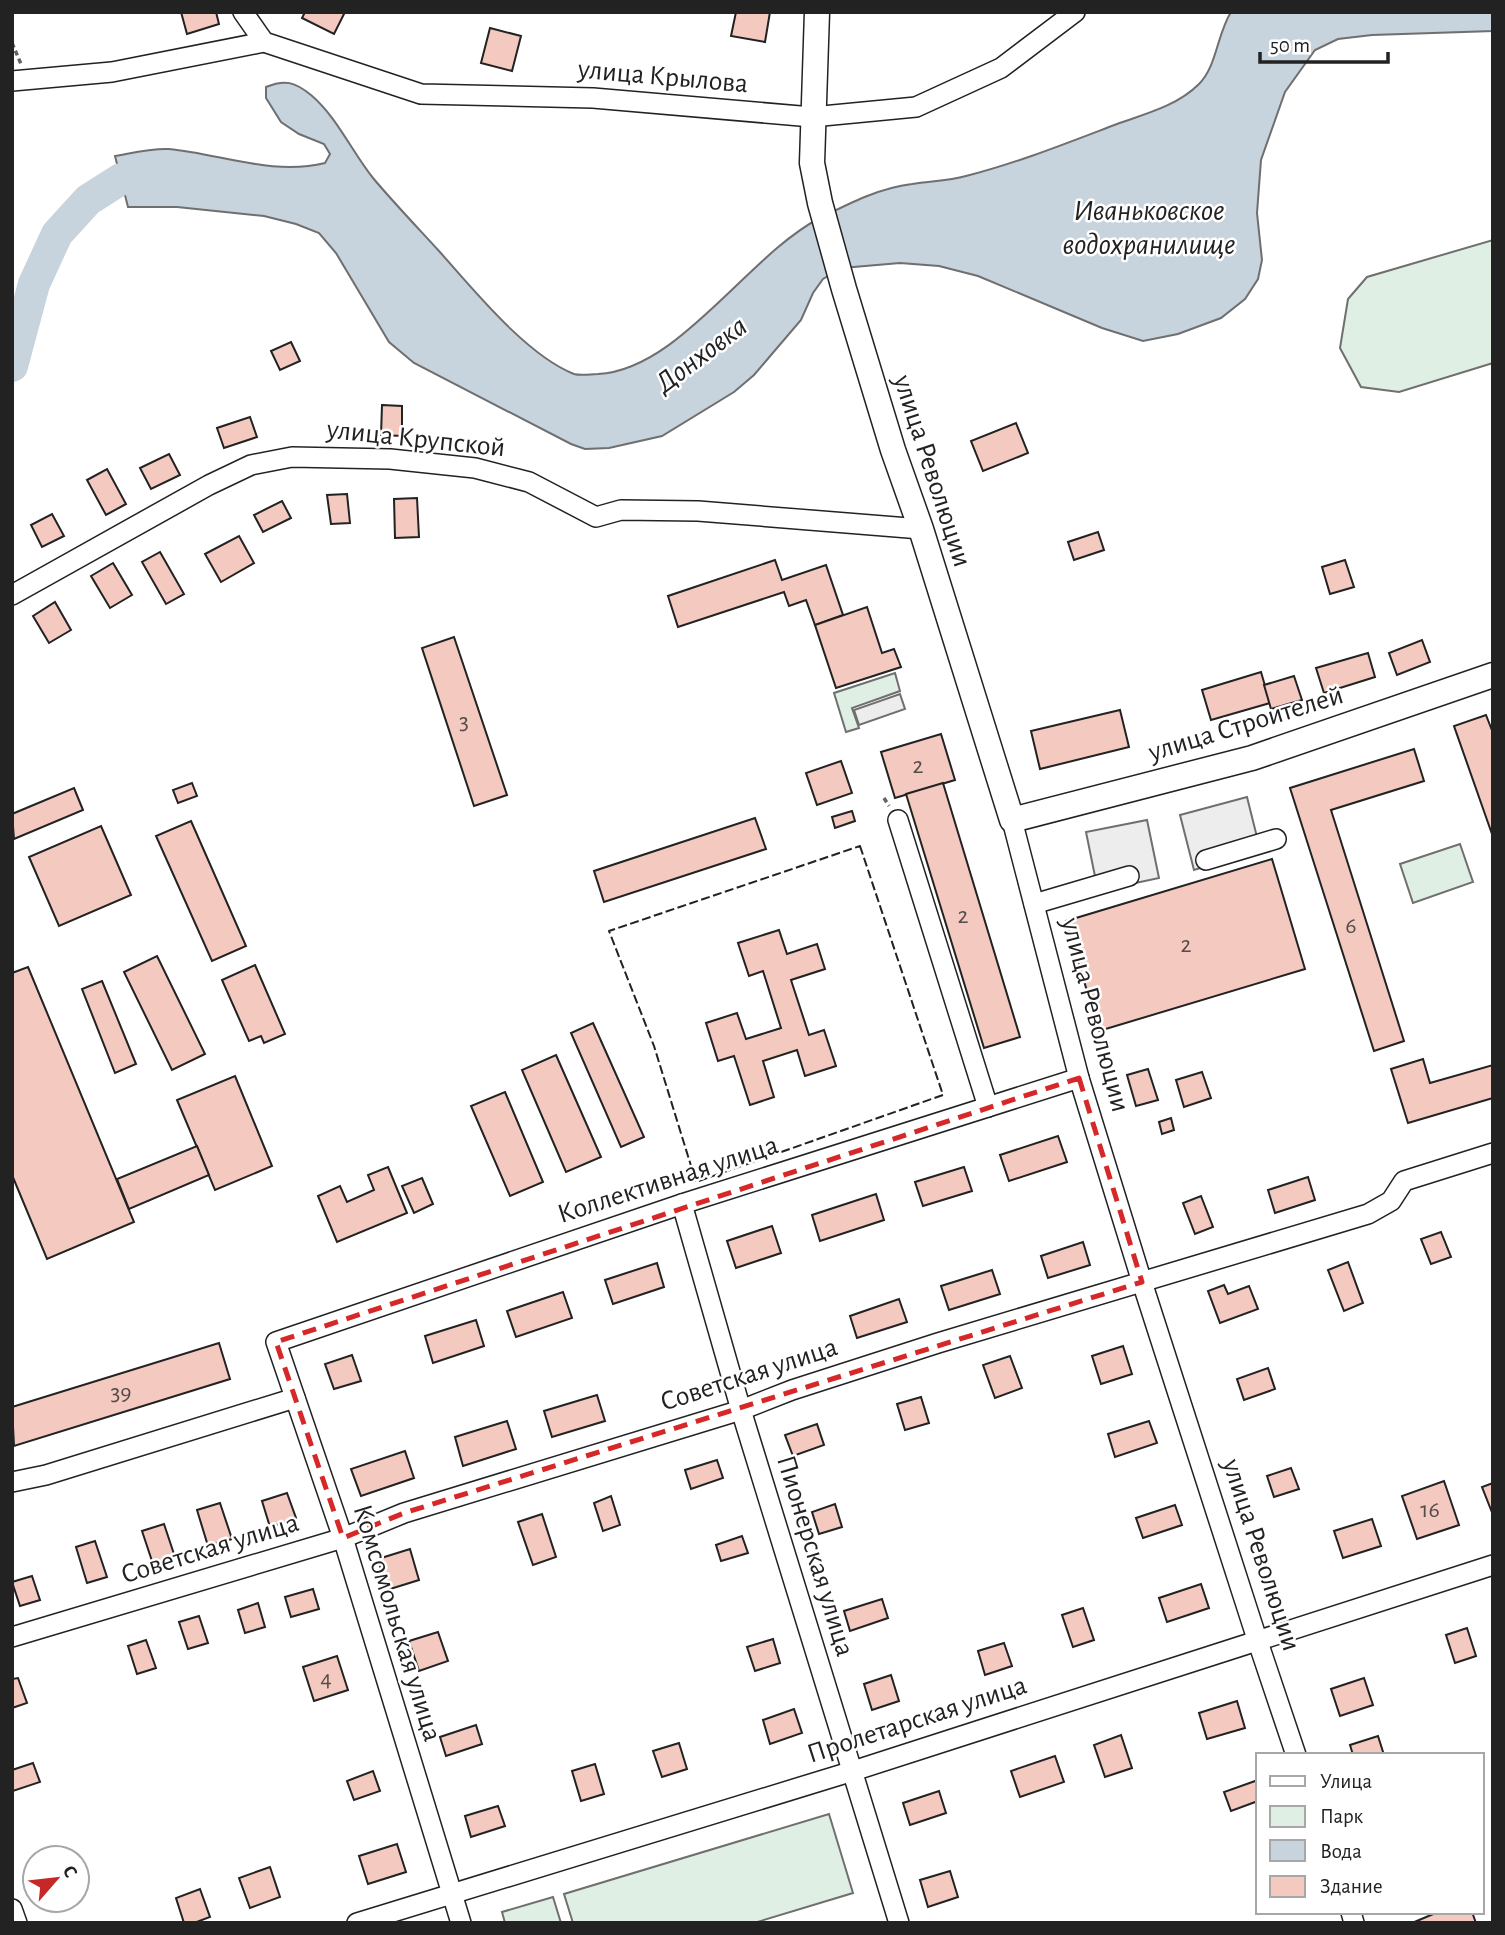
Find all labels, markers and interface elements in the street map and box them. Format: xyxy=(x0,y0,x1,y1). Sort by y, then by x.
scale bar xyxy=(1260,21,1388,65)
text: 50 m xyxy=(1270,35,1310,56)
street label: улица Крылова xyxy=(576,56,749,98)
water label: Иваньковское водохранилище xyxy=(1063,196,1235,260)
water label: Донховка xyxy=(649,311,753,400)
street label: улица Революции xyxy=(887,371,976,570)
street label: улица Крупской xyxy=(324,416,507,462)
street label: улица Строителей xyxy=(1144,681,1347,767)
house number: 3 xyxy=(459,710,469,734)
house number: 2 xyxy=(913,754,924,778)
house number: 2 xyxy=(958,904,969,928)
street label: улица Революции xyxy=(1055,914,1134,1115)
house number: 6 xyxy=(1345,914,1357,938)
house number: 2 xyxy=(1181,933,1192,957)
street label: Коллективная улица xyxy=(554,1131,782,1229)
street label: Советская улица xyxy=(657,1333,841,1417)
house number: 39 xyxy=(110,1381,132,1405)
street label: Пионерская улица xyxy=(771,1452,859,1660)
street label: улица Революции xyxy=(1216,1455,1305,1654)
house number: 16 xyxy=(1420,1498,1440,1522)
street label: Комсомольская улица xyxy=(348,1501,446,1745)
street label: Советская улица xyxy=(118,1509,302,1589)
house number: 4 xyxy=(320,1667,332,1691)
street label: Пролетарская улица xyxy=(804,1671,1031,1769)
legend xyxy=(1256,1753,1484,1914)
text: Улица xyxy=(1320,1771,1373,1792)
text: Парк xyxy=(1320,1806,1364,1827)
text: Вода xyxy=(1320,1841,1362,1862)
north arrow xyxy=(21,1844,91,1914)
text: С xyxy=(59,1863,81,1881)
text: Здание xyxy=(1320,1876,1383,1897)

